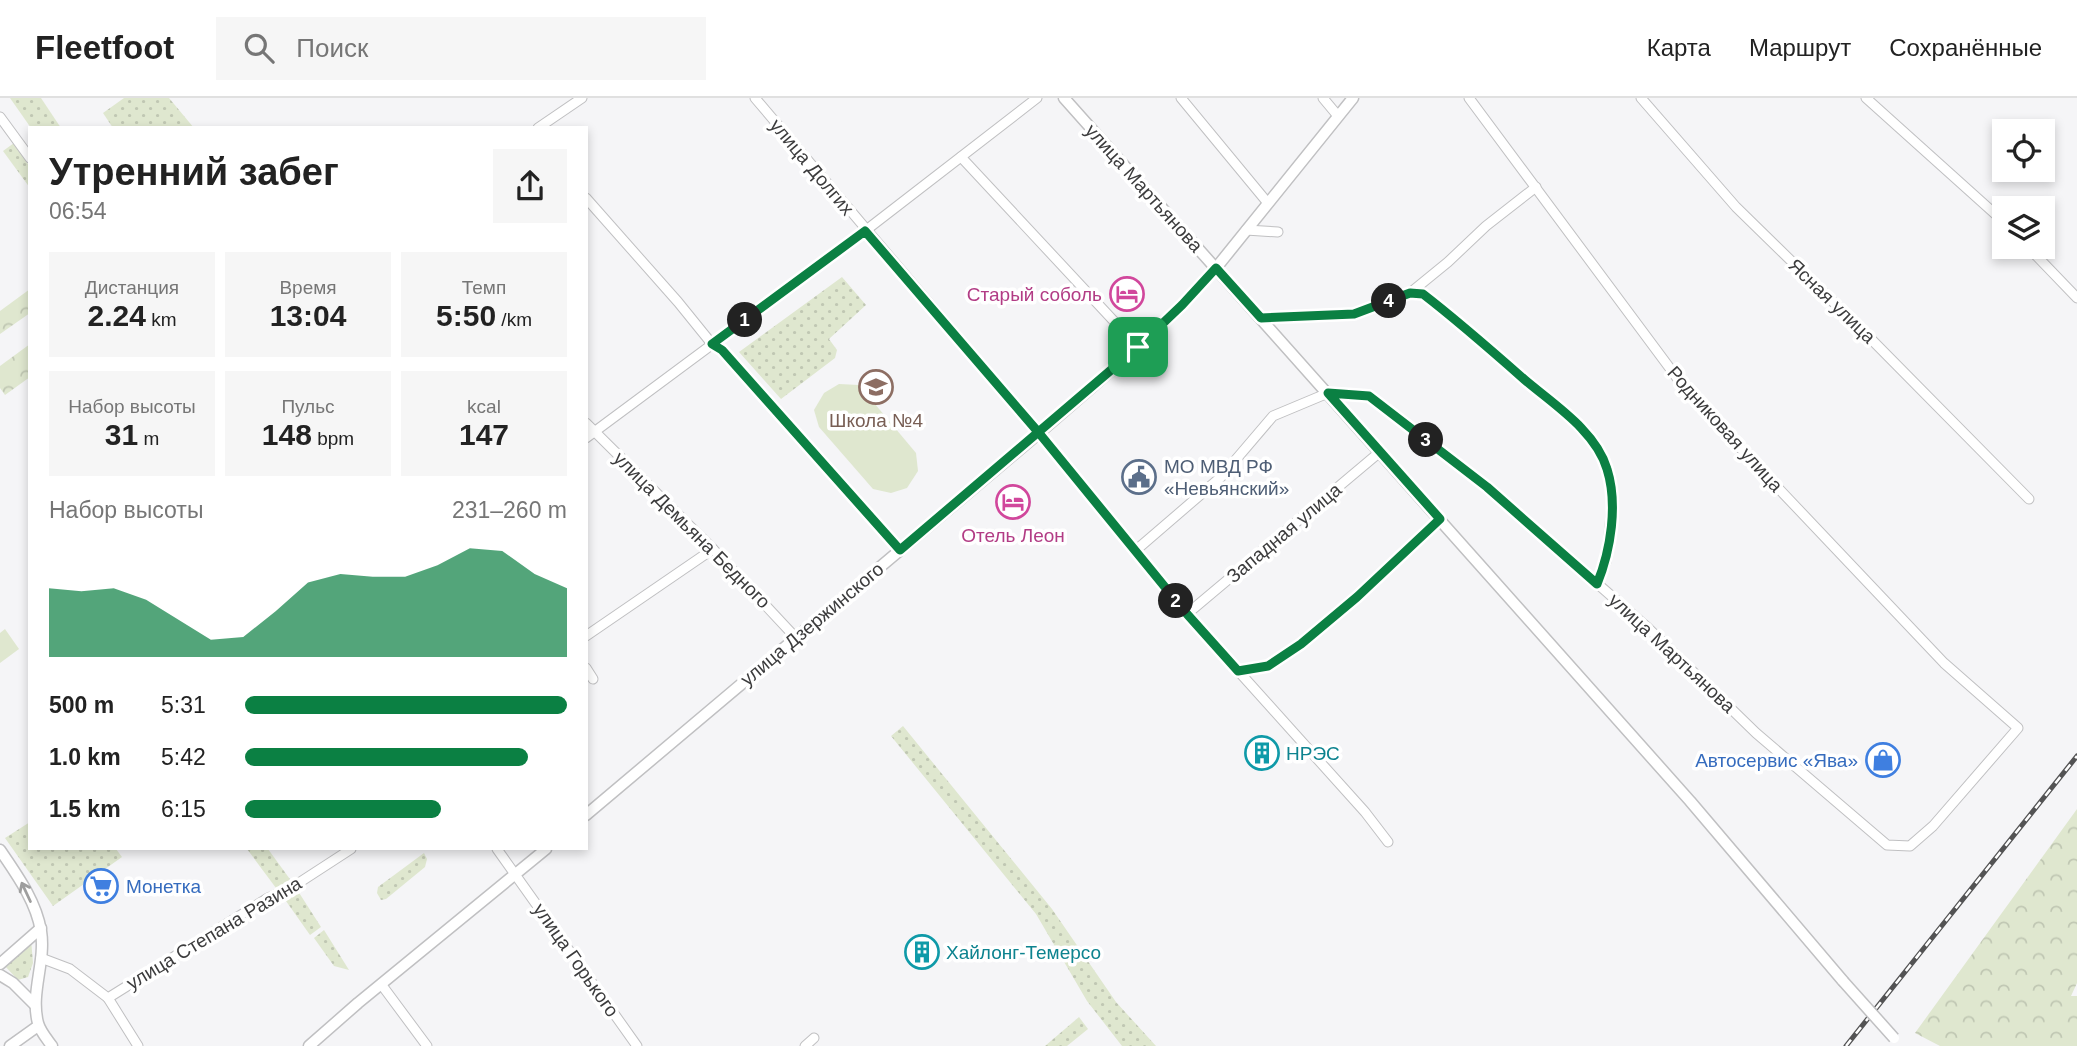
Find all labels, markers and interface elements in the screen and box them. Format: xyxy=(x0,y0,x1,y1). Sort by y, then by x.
search box xyxy=(216,17,706,80)
text: Fleetfoot xyxy=(35,29,174,66)
icon: search xyxy=(240,29,278,67)
text: Поиск xyxy=(296,33,368,63)
text: Карта xyxy=(1647,34,1711,61)
text: Маршрут xyxy=(1749,34,1851,61)
text: Сохранённые xyxy=(1889,34,2042,61)
street label: улица Долгих xyxy=(766,115,859,220)
map controls xyxy=(1992,119,2055,259)
button: locate xyxy=(1992,119,2055,182)
street label: улица Мартьянова xyxy=(1081,120,1207,257)
button: share xyxy=(493,149,567,223)
text: Утренний забег xyxy=(49,151,339,193)
button: layers xyxy=(1992,196,2055,259)
text: 06:54 xyxy=(49,198,107,224)
street label: Ясная улица xyxy=(1784,255,1880,348)
hotel icon: Старый соболь xyxy=(1108,275,1146,313)
text: Дистанция xyxy=(85,277,179,298)
text: Время xyxy=(279,277,337,298)
text: Темп xyxy=(462,277,506,298)
place label: Старый соболь xyxy=(967,284,1102,305)
pin: 4 xyxy=(1372,284,1406,318)
text: 4 xyxy=(1383,290,1394,311)
text: 2.24 xyxy=(88,299,146,332)
text: 13:04 xyxy=(270,299,346,332)
text: 5:50 xyxy=(436,299,496,332)
pin: 1 xyxy=(728,302,762,338)
text: km xyxy=(146,309,177,330)
text: /km xyxy=(496,309,532,330)
text: 1 xyxy=(739,309,750,330)
pin xyxy=(1108,317,1168,377)
icon: arrive xyxy=(1119,328,1157,366)
street label: Родниковая улица xyxy=(1663,362,1787,496)
school or university icon: Школа №4 xyxy=(857,368,895,406)
text: Набор высоты xyxy=(68,396,196,417)
text: Пульс xyxy=(281,396,335,417)
text: kcal xyxy=(467,396,501,417)
place label: Школа №4 xyxy=(829,410,923,431)
text: 31 xyxy=(105,418,138,451)
text: 148 xyxy=(262,418,312,451)
text: 147 xyxy=(459,418,509,451)
pin: 3 xyxy=(1408,422,1444,458)
text: m xyxy=(138,428,159,449)
text: bpm xyxy=(312,428,354,449)
text: 3 xyxy=(1420,429,1431,450)
street label: улица Демьяна Бедного xyxy=(609,447,775,613)
place label: МО МВД РФ «Невьянский» xyxy=(1164,456,1289,499)
public building icon: МО МВД РФ «Невьянский» xyxy=(1120,458,1158,496)
street label: Западная улица xyxy=(1223,479,1346,587)
hotel icon: Отель Леон xyxy=(994,483,1032,521)
text: Набор высоты xyxy=(49,497,203,523)
text: 231–260 m xyxy=(452,497,567,523)
place label: Отель Леон xyxy=(961,525,1065,546)
street label: улица Дзержинского xyxy=(736,558,888,690)
pin: 2 xyxy=(1158,584,1194,618)
street label: улица Мартьянова xyxy=(1605,589,1740,717)
text: 2 xyxy=(1170,590,1181,611)
text: 500 m xyxy=(49,692,114,718)
text: 5:31 xyxy=(161,692,206,718)
building icon: НРЭС xyxy=(1243,734,1281,772)
shop icon: Автосервис «Ява» xyxy=(1864,741,1902,779)
place label: НРЭС xyxy=(1286,743,1340,764)
text: 1.0 km xyxy=(49,744,121,770)
text: 5:42 xyxy=(161,744,206,770)
place label: Автосервис «Ява» xyxy=(1695,750,1858,771)
text: 1.5 km xyxy=(49,796,121,822)
text: 6:15 xyxy=(161,796,206,822)
supermarket icon: Монетка xyxy=(82,867,120,905)
street label: улица Степана Разина xyxy=(123,872,306,994)
place label: Монетка xyxy=(126,876,201,897)
one-way arrow xyxy=(19,882,32,903)
street label: улица Горького xyxy=(529,899,623,1021)
building icon: Хайлонг-Темерсо xyxy=(903,933,941,971)
place label: Хайлонг-Темерсо xyxy=(946,942,1101,963)

